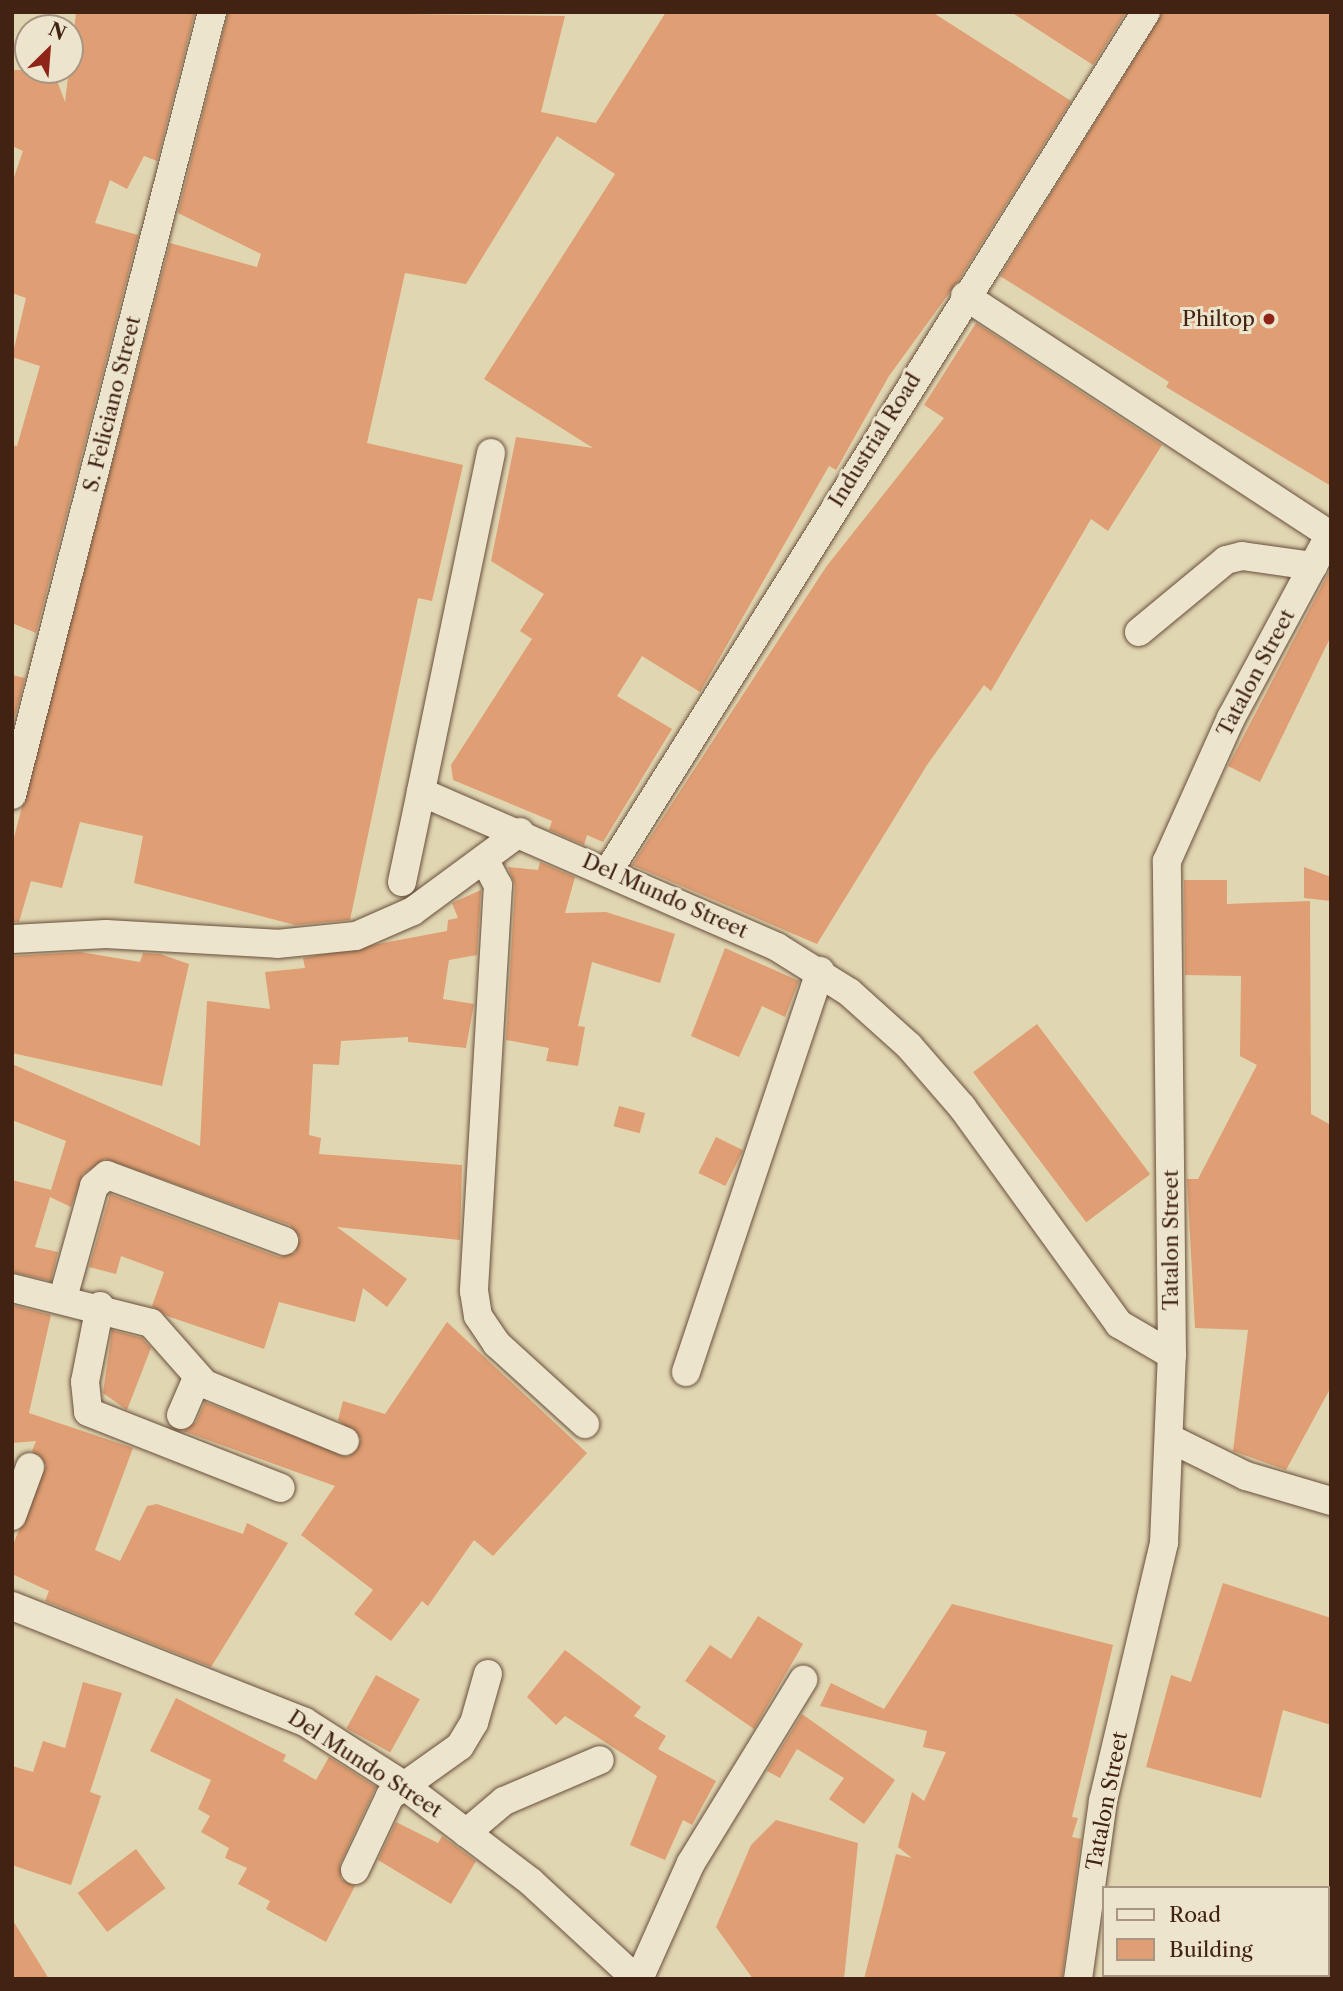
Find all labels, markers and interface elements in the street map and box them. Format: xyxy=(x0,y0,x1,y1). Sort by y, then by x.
north arrow xyxy=(14,14,84,84)
text: N xyxy=(45,17,70,45)
place label: Philtop xyxy=(1182,306,1255,332)
marker: Philtop xyxy=(1261,311,1277,327)
street label: S. Feliciano Street xyxy=(78,313,146,495)
street label: Industrial Road xyxy=(824,368,926,512)
street label: Tatalon Street xyxy=(1212,605,1300,741)
street label: Del Mundo Street xyxy=(578,848,752,944)
street label: Tatalon Street xyxy=(1158,1170,1184,1310)
street label: Del Mundo Street xyxy=(283,1705,447,1823)
street label: Tatalon Street xyxy=(1081,1730,1133,1872)
legend xyxy=(1102,1886,1329,1977)
text: Road xyxy=(1169,1902,1221,1927)
text: Building xyxy=(1169,1937,1253,1962)

